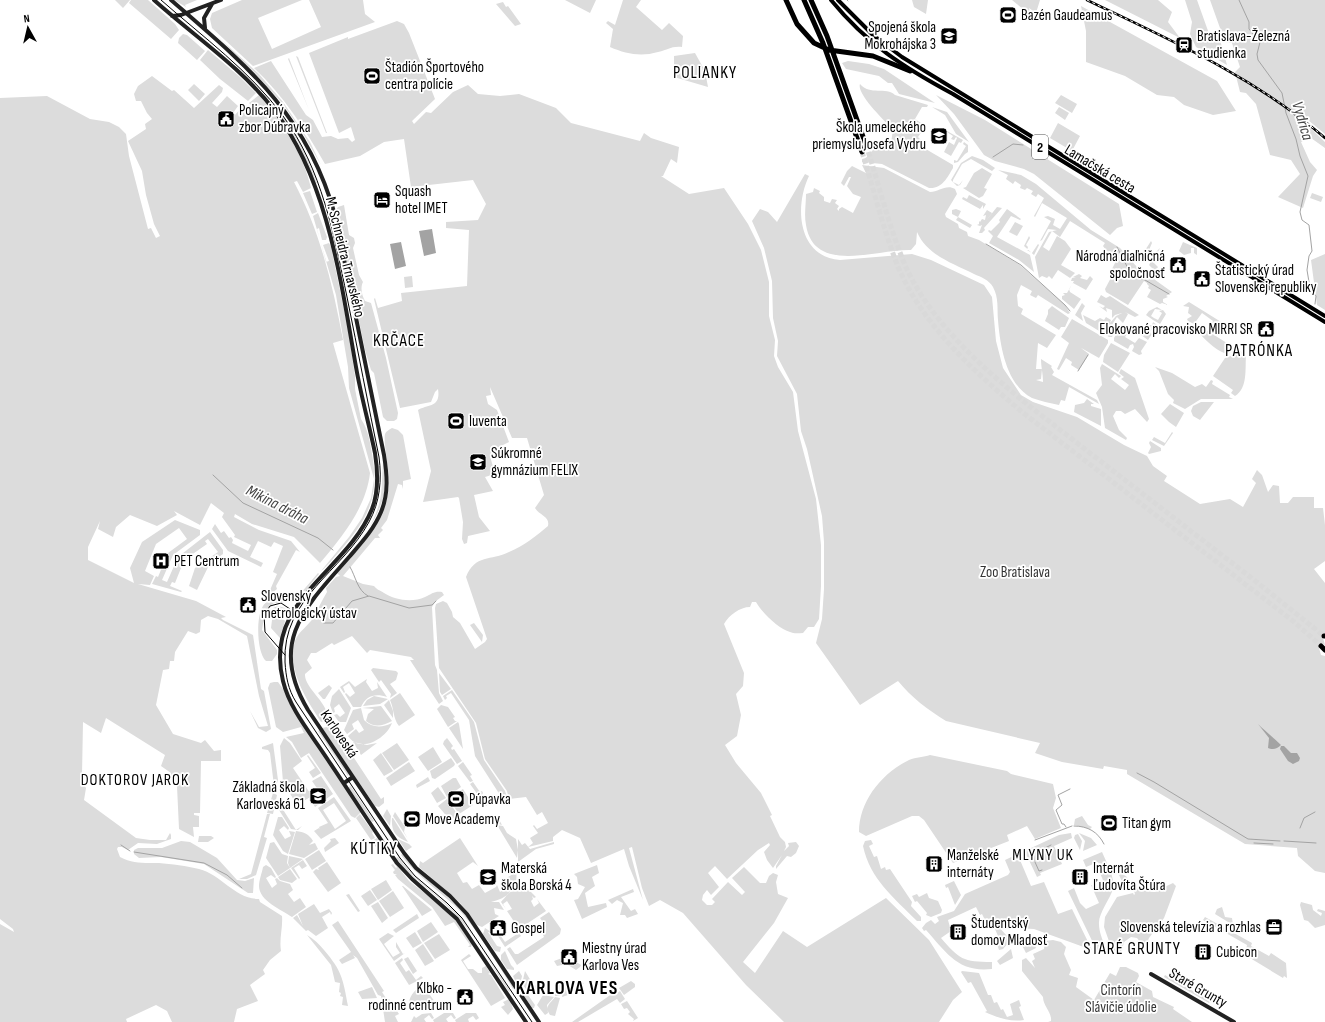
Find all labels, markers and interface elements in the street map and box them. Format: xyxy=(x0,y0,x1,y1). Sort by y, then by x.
sports icon: Bazén Gaudeamus xyxy=(998,5,1018,25)
place label: Bazén Gaudeamus xyxy=(1021,6,1112,25)
north arrow xyxy=(8,8,48,48)
text: N xyxy=(23,12,31,25)
place label: Spojená škola Mokrohájska 3 xyxy=(864,18,936,54)
school or university icon: Spojená škola Mokrohájska 3 xyxy=(939,26,959,46)
place label: Bratislava-Železná studienka xyxy=(1197,27,1290,63)
station icon: Bratislava-Železná studienka xyxy=(1174,35,1194,55)
place label: Štadión Športového centra polície xyxy=(385,58,484,94)
district label: POLIANKY xyxy=(673,63,737,83)
sports icon: Štadión Športového centra polície xyxy=(362,66,382,86)
water label: Vydrica xyxy=(1287,99,1317,143)
place label: Policajný zbor Dúbravka xyxy=(239,101,311,137)
public building icon: Policajný zbor Dúbravka xyxy=(216,109,236,129)
place label: Škola umeleckého priemyslu Josefa Vydru xyxy=(812,118,926,154)
school or university icon: Škola umeleckého priemyslu Josefa Vydru xyxy=(929,126,949,146)
road number: 2 xyxy=(1032,135,1048,159)
street label: Lamačská cesta xyxy=(1061,140,1139,198)
place label: Squash hotel IMET xyxy=(395,182,448,218)
hotel icon: Squash hotel IMET xyxy=(372,190,392,210)
street label: M. Schneidra Trnavského xyxy=(321,195,369,319)
place label: Národná diaľničná spoločnosť xyxy=(1076,247,1165,283)
public building icon: Národná diaľničná spoločnosť xyxy=(1168,255,1188,275)
place label: Štatistický úrad Slovenskej republiky xyxy=(1215,261,1317,297)
public building icon: Štatistický úrad Slovenskej republiky xyxy=(1192,269,1212,289)
public building icon: Elokované pracovisko MIRRI SR xyxy=(1256,319,1276,339)
place label: Elokované pracovisko MIRRI SR xyxy=(1099,320,1253,339)
district label: KRČACE xyxy=(373,331,425,351)
district label: PATRÓNKA xyxy=(1225,341,1293,361)
sports icon: Iuventa xyxy=(446,411,466,431)
place label: Iuventa xyxy=(469,412,507,431)
place label: Súkromné gymnázium FELIX xyxy=(491,444,578,480)
school or university icon: Súkromné gymnázium FELIX xyxy=(468,452,488,472)
water label: Mikina dráha xyxy=(243,481,312,529)
hospital icon: PET Centrum xyxy=(151,551,171,571)
place label: PET Centrum xyxy=(174,552,239,571)
park label: Zoo Bratislava xyxy=(980,563,1050,582)
place label: Slovenský metrologický ústav xyxy=(261,587,357,623)
public building icon: Slovenský metrologický ústav xyxy=(238,595,258,615)
street label: Karloveská xyxy=(316,706,362,762)
district label: DOKTOROV JAROK xyxy=(81,771,189,790)
place label: Základná škola Karloveská 61 xyxy=(232,778,306,814)
school or university icon: Základná škola Karloveská 61 xyxy=(308,786,328,806)
sports icon: Púpavka xyxy=(446,789,466,809)
place label: Púpavka xyxy=(469,790,511,809)
sports icon: Move Academy xyxy=(402,809,422,829)
place label: Move Academy xyxy=(425,810,500,829)
sports icon: Titan gym xyxy=(1099,813,1119,833)
place label: Titan gym xyxy=(1122,814,1171,833)
district label: KÚTIKY xyxy=(350,839,398,859)
place label: Manželské internáty xyxy=(947,846,999,882)
district label: MLYNY UK xyxy=(1012,846,1074,865)
building icon: Manželské internáty xyxy=(924,854,944,874)
place label: Materská škola Borská 4 xyxy=(501,859,572,895)
place label: Internát Ľudovíta Štúra xyxy=(1093,859,1166,895)
school or university icon: Materská škola Borská 4 xyxy=(478,867,498,887)
building icon: Internát Ľudovíta Štúra xyxy=(1070,867,1090,887)
place label: Študentský domov Mladosť xyxy=(971,914,1048,950)
office icon: Slovenská televízia a rozhlas xyxy=(1264,917,1284,937)
public building icon: Gospel xyxy=(488,918,508,938)
place label: Slovenská televízia a rozhlas xyxy=(1120,918,1261,937)
place label: Gospel xyxy=(511,919,545,938)
building icon: Študentský domov Mladosť xyxy=(948,922,968,942)
place label: Miestny úrad Karlova Ves xyxy=(582,939,647,975)
district label: STARÉ GRUNTY xyxy=(1083,939,1181,959)
building icon: Cubicon xyxy=(1193,942,1213,962)
place label: Cubicon xyxy=(1216,943,1257,962)
public building icon: Miestny úrad Karlova Ves xyxy=(559,947,579,967)
street label: Staré Grunty xyxy=(1165,964,1231,1012)
district label: KARLOVA VES xyxy=(516,977,618,1000)
place label: Klbko - rodinné centrum xyxy=(368,979,452,1015)
park label: Cintorín Slávičie údolie xyxy=(1085,981,1157,1017)
public building icon: Klbko - rodinné centrum xyxy=(455,987,475,1007)

